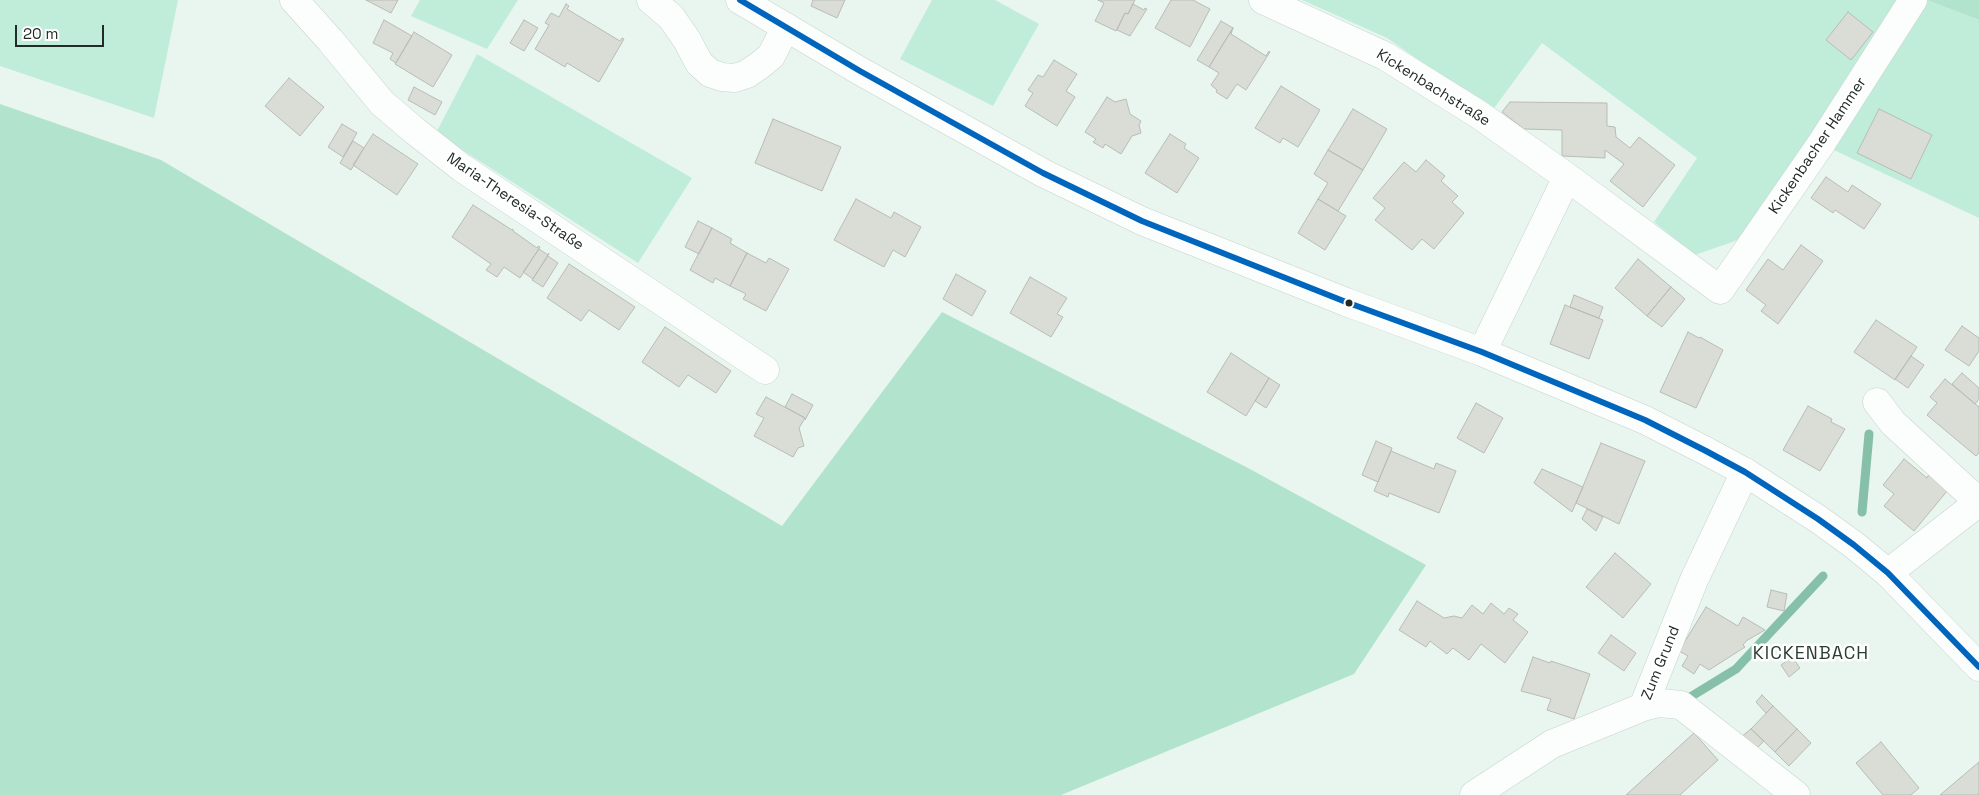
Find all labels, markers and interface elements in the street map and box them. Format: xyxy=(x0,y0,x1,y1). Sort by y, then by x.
scale bar xyxy=(18,15,106,47)
text: 20 m xyxy=(23,24,58,43)
street label: Kickenbachstraße xyxy=(1373,46,1493,130)
street label: Kickenbacher Hammer xyxy=(1766,74,1870,218)
street label: Maria-Theresia-Straße xyxy=(443,149,587,255)
unlabelled marker xyxy=(1344,298,1354,308)
street label: Zum Grund xyxy=(1638,623,1684,703)
district label: KICKENBACH xyxy=(1752,643,1870,665)

